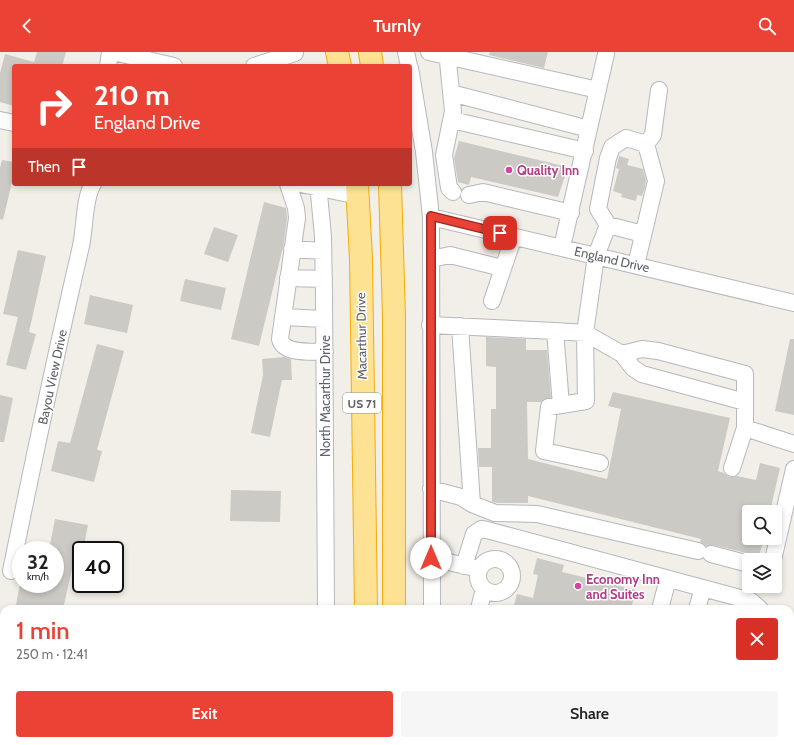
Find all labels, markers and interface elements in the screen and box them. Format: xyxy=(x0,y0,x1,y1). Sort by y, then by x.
icon: back xyxy=(16,15,38,37)
text: Turnly xyxy=(373,15,421,37)
icon: search xyxy=(756,15,778,37)
text: 210 m xyxy=(94,78,170,112)
icon: right xyxy=(28,80,80,132)
text: England Drive xyxy=(94,112,200,134)
icon: arrive xyxy=(68,156,90,178)
text: Then xyxy=(28,158,60,176)
place label: Quality Inn xyxy=(517,162,579,178)
marker: Quality Inn xyxy=(504,165,514,175)
pin xyxy=(483,216,517,250)
icon: arrive xyxy=(489,222,511,244)
street label: England Drive xyxy=(573,243,652,275)
street label: Macarthur Drive xyxy=(352,292,370,380)
street label: Bayou View Drive xyxy=(34,328,70,426)
street label: North Macarthur Drive xyxy=(317,335,333,457)
road number: US 71 xyxy=(343,393,381,413)
map controls xyxy=(742,505,782,593)
button: search xyxy=(742,505,782,545)
position arrow xyxy=(410,537,452,579)
speed limit sign: 40 xyxy=(72,541,124,593)
text: 32 xyxy=(27,550,49,574)
button: layers xyxy=(742,553,782,593)
text: km/h xyxy=(27,570,49,583)
place label: Economy Inn and Suites xyxy=(586,571,660,602)
marker: Economy Inn and Suites xyxy=(573,581,583,591)
text: 1 min xyxy=(16,616,70,645)
button: close xyxy=(736,618,778,660)
text: 250 m · 12:41 xyxy=(16,646,88,662)
button: Exit xyxy=(16,691,393,737)
button: Share xyxy=(401,691,778,737)

